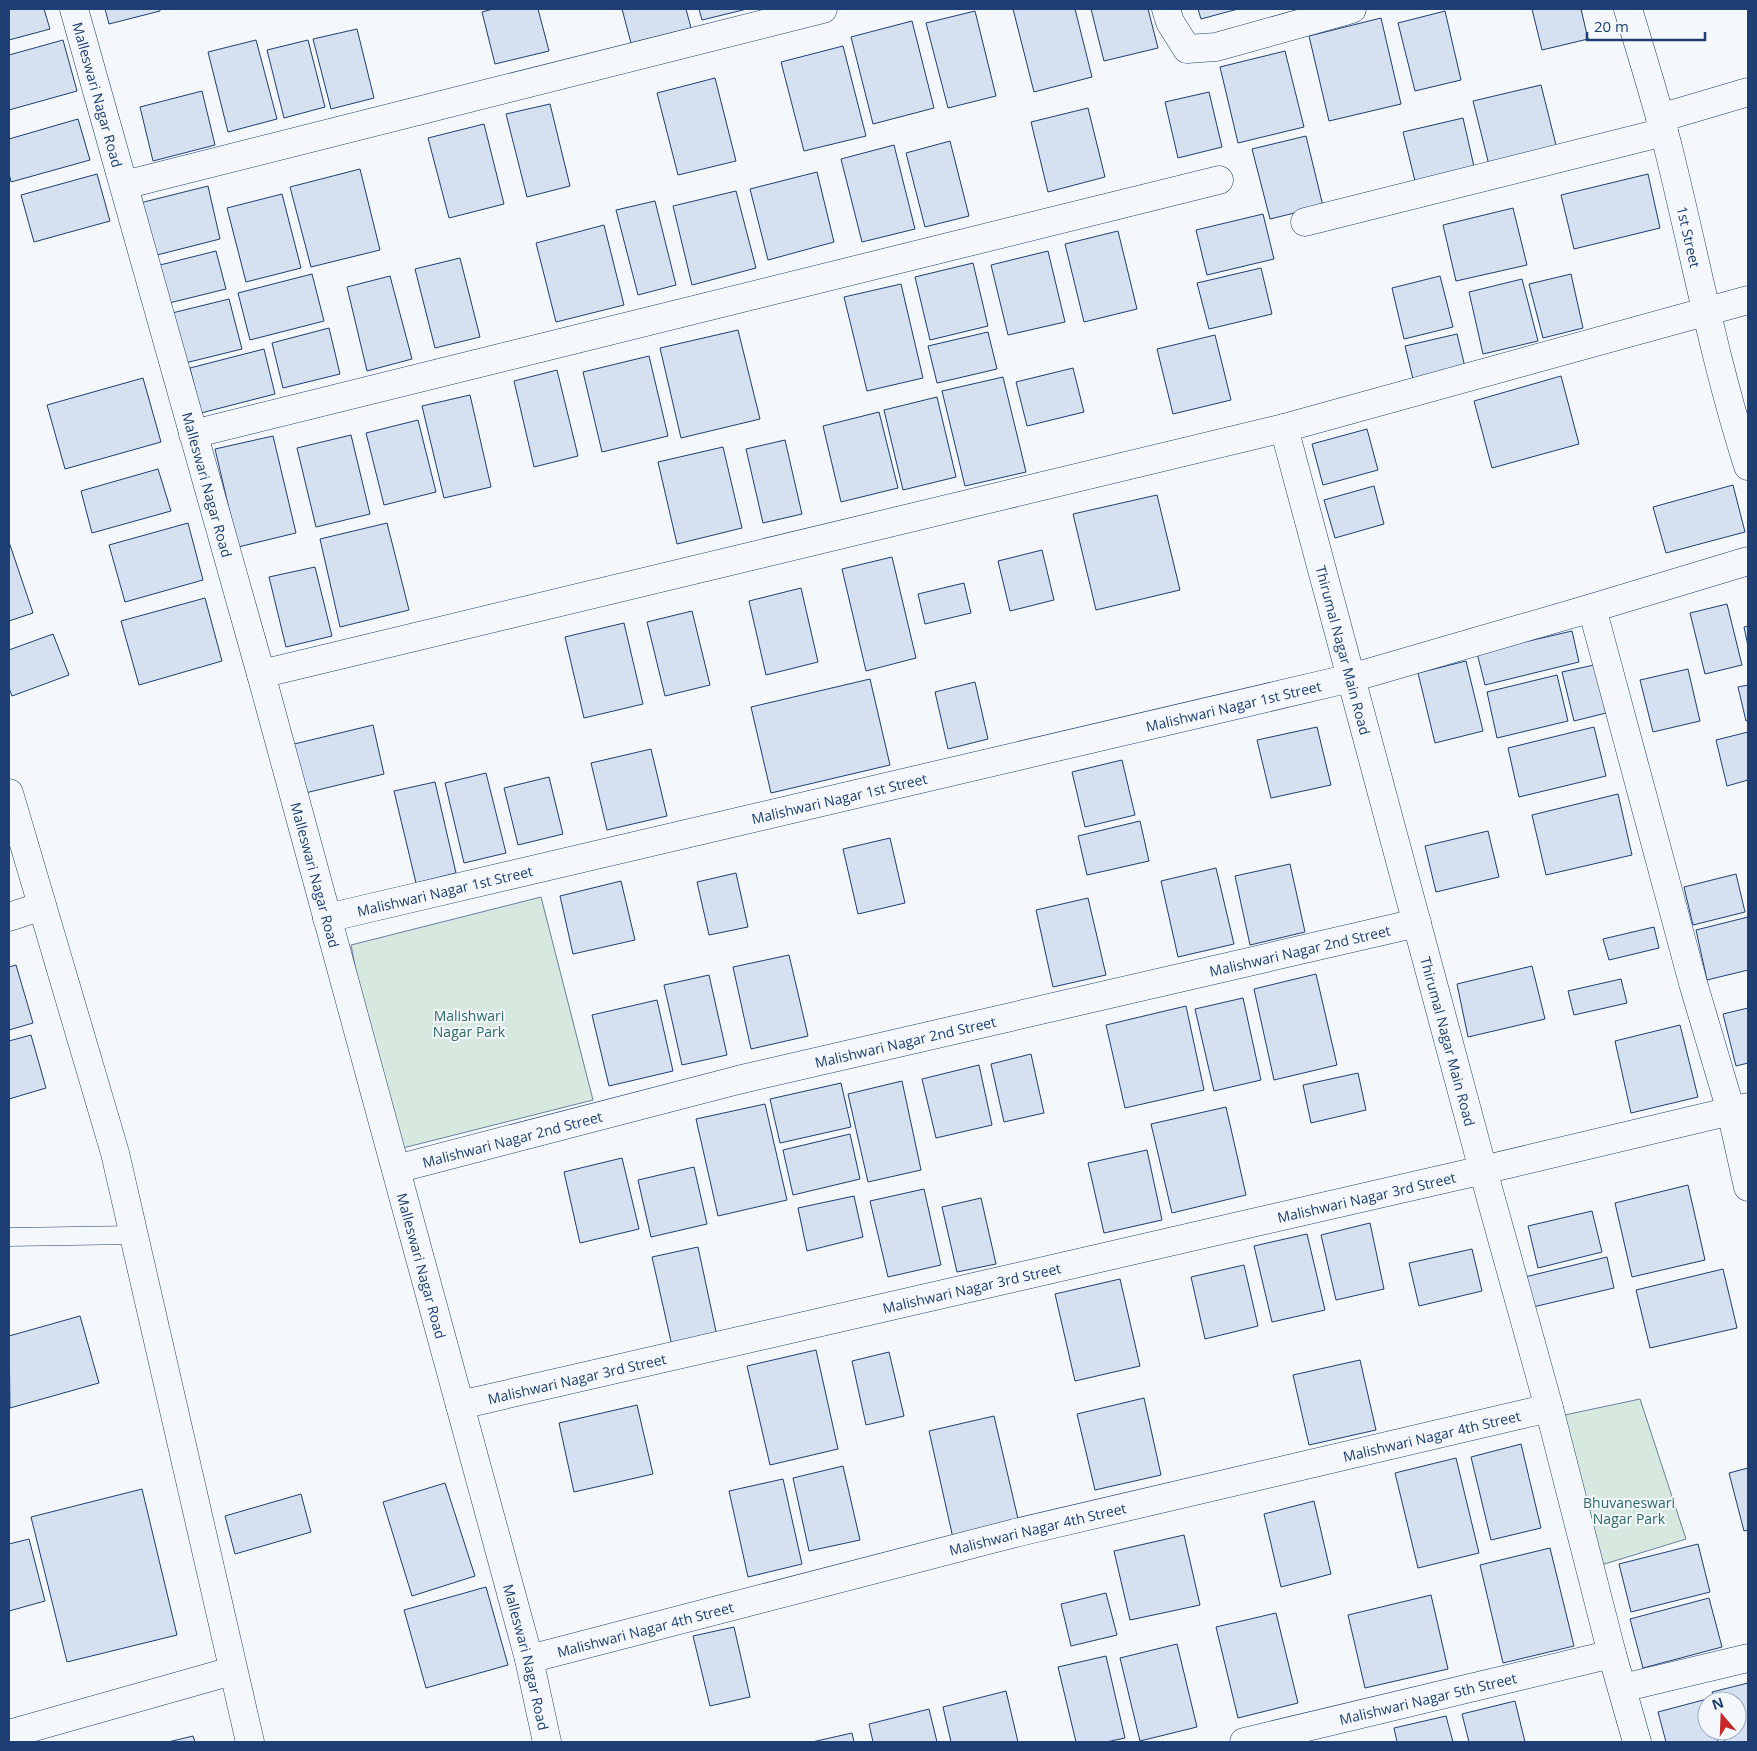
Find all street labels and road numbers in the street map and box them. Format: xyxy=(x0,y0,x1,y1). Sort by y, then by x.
street label: Malleswari Nagar Road xyxy=(69,20,128,169)
street label: 1st Street xyxy=(1673,204,1705,269)
street label: Malleswari Nagar Road xyxy=(178,410,237,559)
street label: Thirumal Nagar Main Road xyxy=(1312,563,1375,737)
street label: Malishwari Nagar 1st Street xyxy=(1144,676,1323,735)
street label: Malishwari Nagar 1st Street xyxy=(749,768,929,828)
street label: Malleswari Nagar Road xyxy=(287,800,345,950)
street label: Malishwari Nagar 1st Street xyxy=(355,861,535,920)
street label: Malishwari Nagar 2nd Street xyxy=(1207,920,1392,980)
street label: Thirumal Nagar Main Road xyxy=(1417,954,1480,1128)
street label: Malishwari Nagar 2nd Street xyxy=(813,1011,998,1071)
street label: Malishwari Nagar 2nd Street xyxy=(420,1106,604,1171)
street label: Malishwari Nagar 3rd Street xyxy=(1275,1167,1457,1226)
street label: Malleswari Nagar Road xyxy=(393,1191,451,1341)
street label: Malishwari Nagar 3rd Street xyxy=(881,1258,1063,1317)
street label: Malishwari Nagar 3rd Street xyxy=(486,1348,668,1408)
street label: Malishwari Nagar 4th Street xyxy=(1341,1405,1522,1465)
street label: Malishwari Nagar 4th Street xyxy=(947,1498,1128,1559)
street label: Malleswari Nagar Road xyxy=(499,1582,554,1732)
street label: Malishwari Nagar 4th Street xyxy=(555,1597,736,1661)
street label: Malishwari Nagar 5th Street xyxy=(1337,1668,1518,1728)

